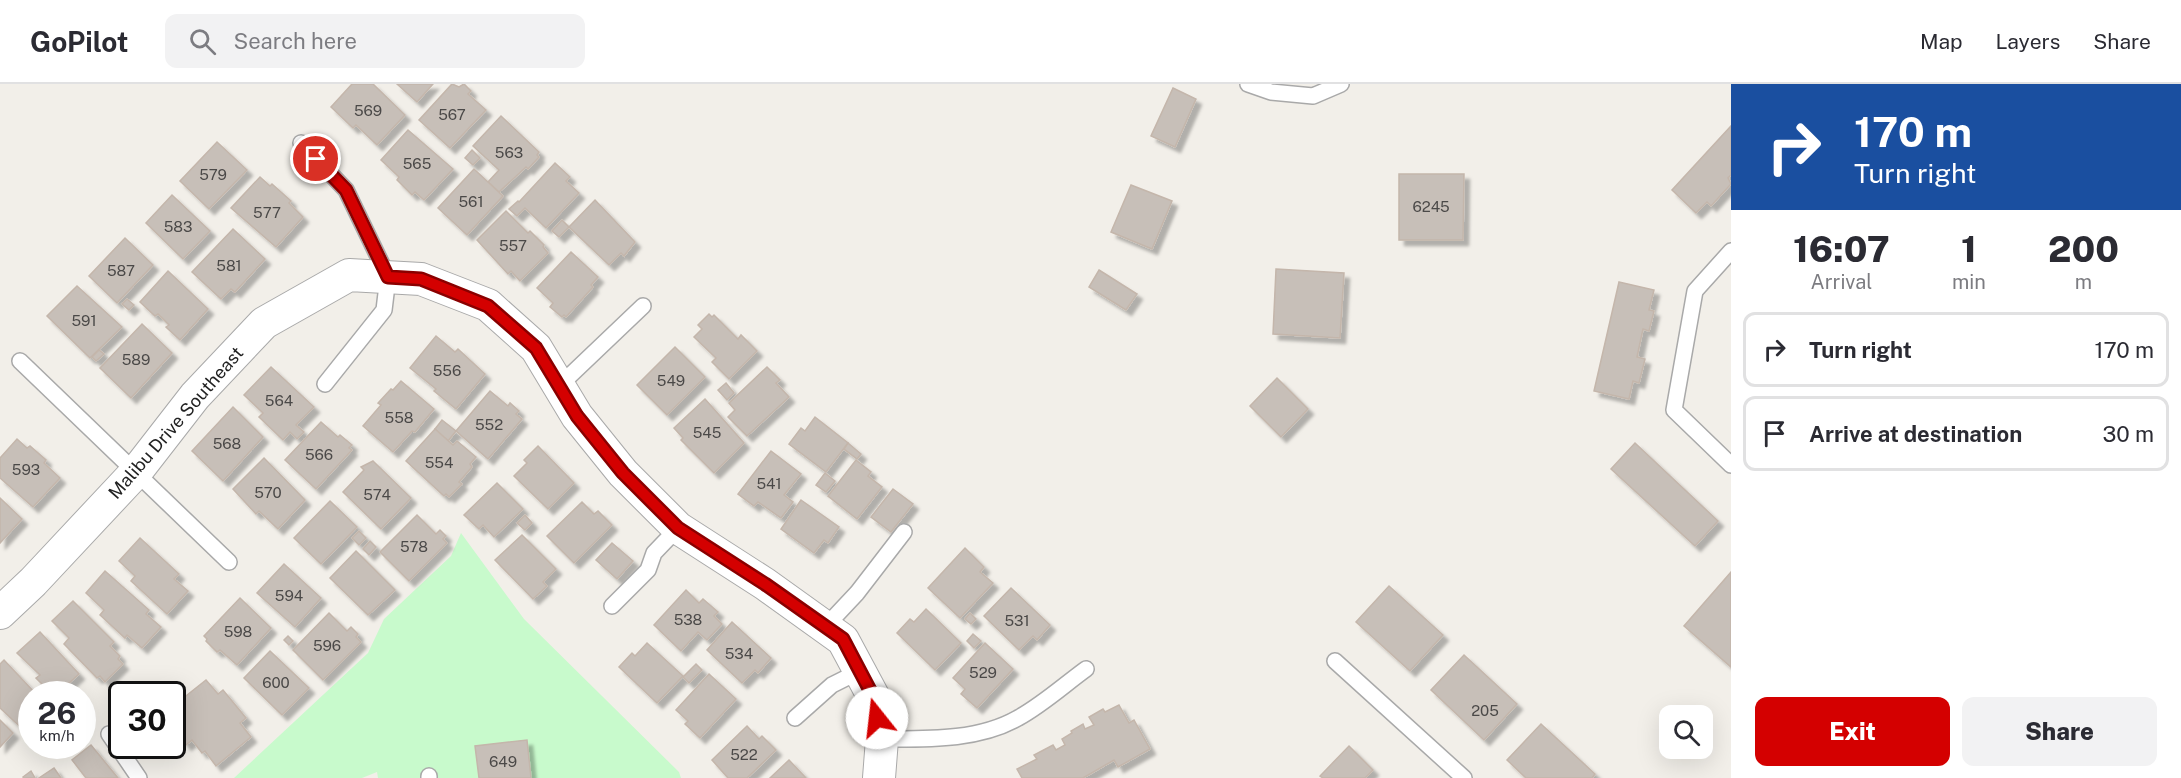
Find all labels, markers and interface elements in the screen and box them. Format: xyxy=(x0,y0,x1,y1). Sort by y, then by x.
search box xyxy=(165,14,585,68)
text: GoPilot xyxy=(30,25,129,58)
icon: search xyxy=(186,25,219,58)
text: Search here xyxy=(234,28,357,54)
text: Map xyxy=(1920,29,1963,54)
text: Layers xyxy=(1996,29,2060,54)
text: Share xyxy=(2093,29,2151,54)
house number: 569 xyxy=(354,102,382,119)
house number: 567 xyxy=(438,106,466,123)
text: 170 m xyxy=(1854,107,1972,156)
icon: right xyxy=(1755,108,1833,186)
pin xyxy=(290,133,341,184)
icon: arrive xyxy=(299,142,332,175)
house number: 563 xyxy=(495,144,523,161)
house number: 565 xyxy=(403,155,431,172)
text: Turn right xyxy=(1854,157,1977,189)
house number: 579 xyxy=(199,166,227,183)
house number: 561 xyxy=(458,193,484,210)
house number: 6245 xyxy=(1412,198,1450,215)
house number: 577 xyxy=(253,204,281,221)
house number: 583 xyxy=(164,218,192,235)
text: 16:07 xyxy=(1793,228,1890,270)
text: 1 xyxy=(1961,228,1977,270)
text: 200 xyxy=(2048,228,2119,270)
house number: 557 xyxy=(499,237,527,254)
house number: 581 xyxy=(216,257,242,274)
house number: 587 xyxy=(107,262,135,279)
text: Arrival xyxy=(1811,270,1872,294)
text: min xyxy=(1952,270,1986,294)
text: m xyxy=(2075,270,2092,294)
house number: 591 xyxy=(71,312,97,329)
icon: right xyxy=(1758,333,1791,366)
text: Turn right xyxy=(1809,337,1912,363)
text: 170 m xyxy=(2094,337,2154,363)
street label: Malibu Drive Southeast xyxy=(104,342,247,503)
house number: 589 xyxy=(122,351,150,368)
house number: 556 xyxy=(433,362,461,379)
house number: 549 xyxy=(657,372,685,389)
house number: 564 xyxy=(265,392,293,409)
house number: 558 xyxy=(385,409,413,426)
house number: 552 xyxy=(475,416,503,433)
icon: arrive xyxy=(1758,417,1791,450)
text: Arrive at destination xyxy=(1809,421,2022,447)
text: 30 m xyxy=(2102,421,2154,447)
house number: 545 xyxy=(693,424,721,441)
house number: 568 xyxy=(213,435,241,452)
house number: 566 xyxy=(305,446,333,463)
house number: 554 xyxy=(425,454,453,471)
house number: 593 xyxy=(12,461,40,478)
house number: 541 xyxy=(756,475,782,492)
house number: 570 xyxy=(254,484,282,501)
house number: 574 xyxy=(363,486,391,503)
house number: 578 xyxy=(400,538,428,555)
house number: 594 xyxy=(275,587,303,604)
house number: 538 xyxy=(674,611,702,628)
house number: 531 xyxy=(1004,612,1030,629)
house number: 598 xyxy=(224,623,252,640)
house number: 596 xyxy=(313,637,341,654)
house number: 534 xyxy=(725,645,753,662)
house number: 529 xyxy=(969,664,997,681)
house number: 600 xyxy=(262,674,290,691)
speed limit sign: 30 xyxy=(108,681,186,759)
position arrow xyxy=(845,686,909,750)
text: 26 xyxy=(38,695,76,731)
button: Exit xyxy=(1755,697,1950,766)
button: Share xyxy=(1962,697,2157,766)
house number: 205 xyxy=(1471,702,1499,719)
map controls xyxy=(1659,705,1713,759)
button: search xyxy=(1659,705,1713,759)
text: km/h xyxy=(39,727,75,744)
house number: 522 xyxy=(730,746,758,763)
house number: 649 xyxy=(489,753,517,770)

